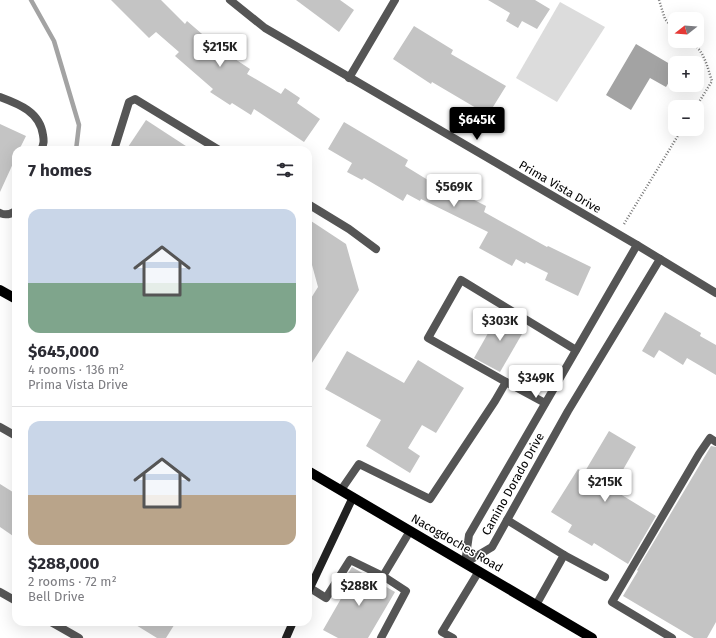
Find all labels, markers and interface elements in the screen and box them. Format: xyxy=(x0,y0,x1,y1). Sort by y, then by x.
north arrow xyxy=(668,12,704,48)
map controls xyxy=(668,12,704,136)
pin: $215K xyxy=(192,34,248,68)
text: $215K xyxy=(203,39,237,54)
button: + xyxy=(668,56,704,92)
button: − xyxy=(668,100,704,136)
pin: $645K xyxy=(449,107,505,141)
text: $645K xyxy=(459,112,495,127)
street label: Prima Vista Drive xyxy=(516,158,604,216)
icon: filters xyxy=(274,159,296,181)
text: 7 homes xyxy=(28,160,92,181)
pin: $569K xyxy=(426,174,482,208)
text: $569K xyxy=(436,179,472,194)
icon: home xyxy=(126,235,198,307)
pin: $303K xyxy=(472,308,528,342)
text: $303K xyxy=(482,313,518,328)
text: $645,000 xyxy=(28,341,99,362)
text: 4 rooms · 136 m² xyxy=(28,362,124,377)
pin: $349K xyxy=(508,365,564,399)
text: $349K xyxy=(518,370,554,385)
text: Prima Vista Drive xyxy=(28,377,128,392)
street label: Camino Dorado Drive xyxy=(479,430,547,538)
icon: home xyxy=(126,447,198,519)
pin: $215K xyxy=(577,469,633,503)
text: $215K xyxy=(588,474,622,489)
street label: Nacogdoches Road xyxy=(409,511,505,575)
text: $288,000 xyxy=(28,553,99,574)
pin: $288K xyxy=(331,573,387,607)
text: 2 rooms · 72 m² xyxy=(28,574,117,589)
text: $288K xyxy=(340,578,378,593)
text: Bell Drive xyxy=(28,589,85,604)

